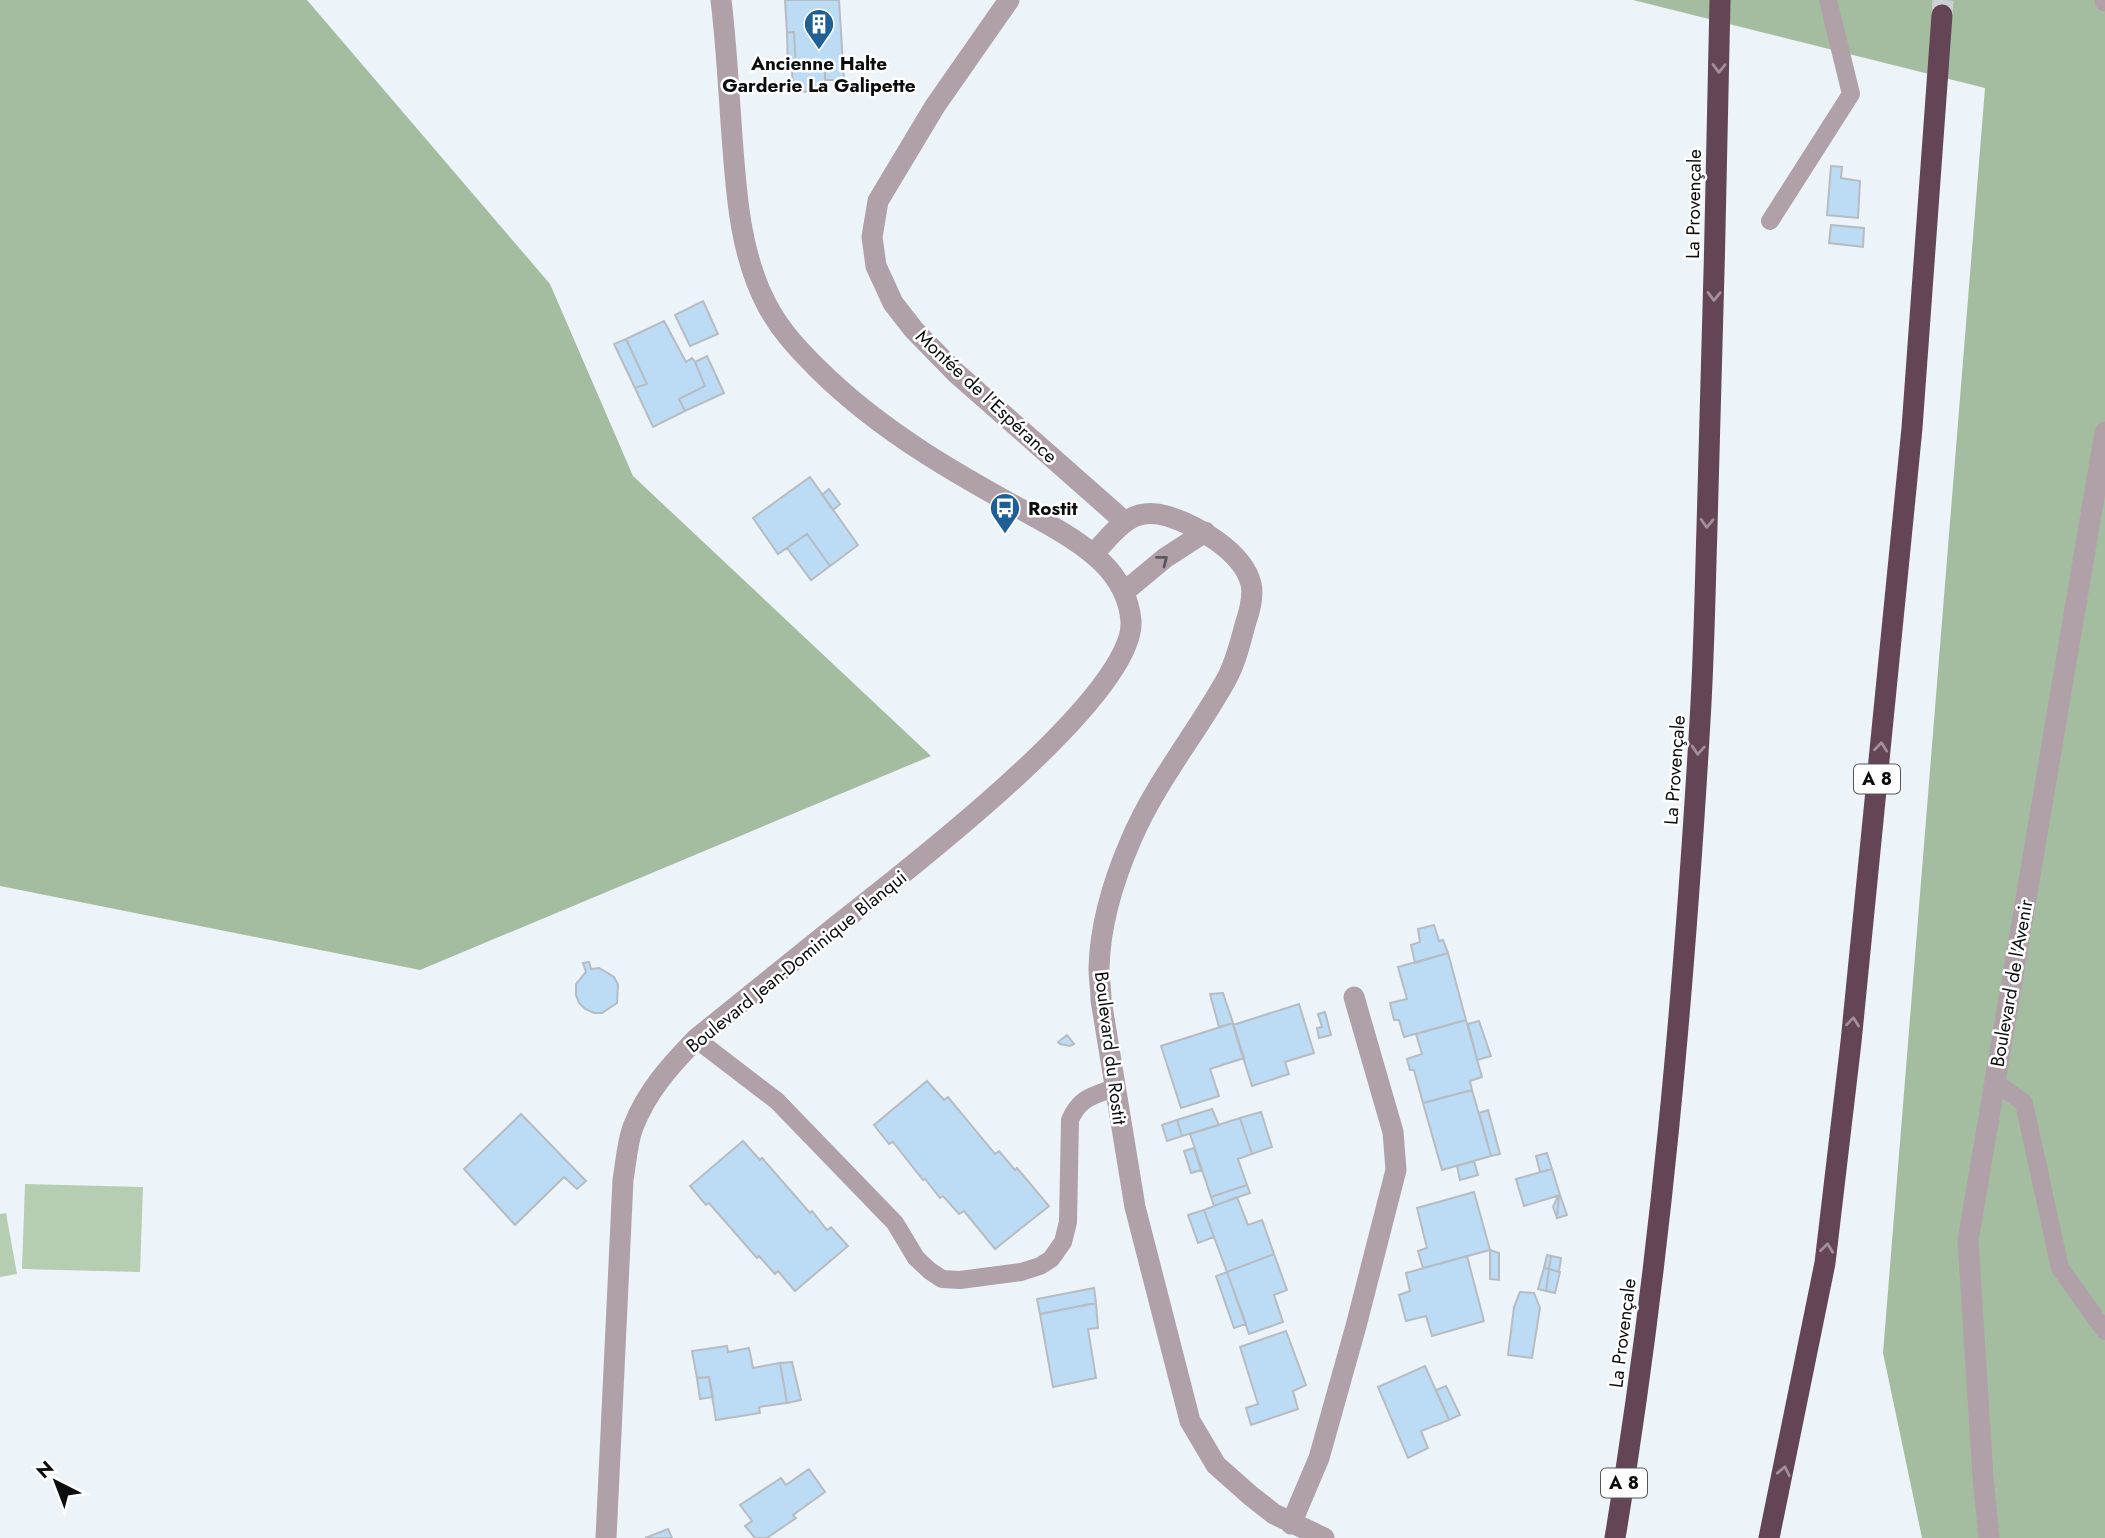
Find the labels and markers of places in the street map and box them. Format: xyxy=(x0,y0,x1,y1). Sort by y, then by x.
building icon: Ancienne Halte Garderie La Galipette xyxy=(802,7,836,51)
place label: Ancienne Halte Garderie La Galipette xyxy=(722,50,916,99)
bus stop icon: Rostit xyxy=(988,491,1022,535)
place label: Rostit xyxy=(1028,495,1078,522)

